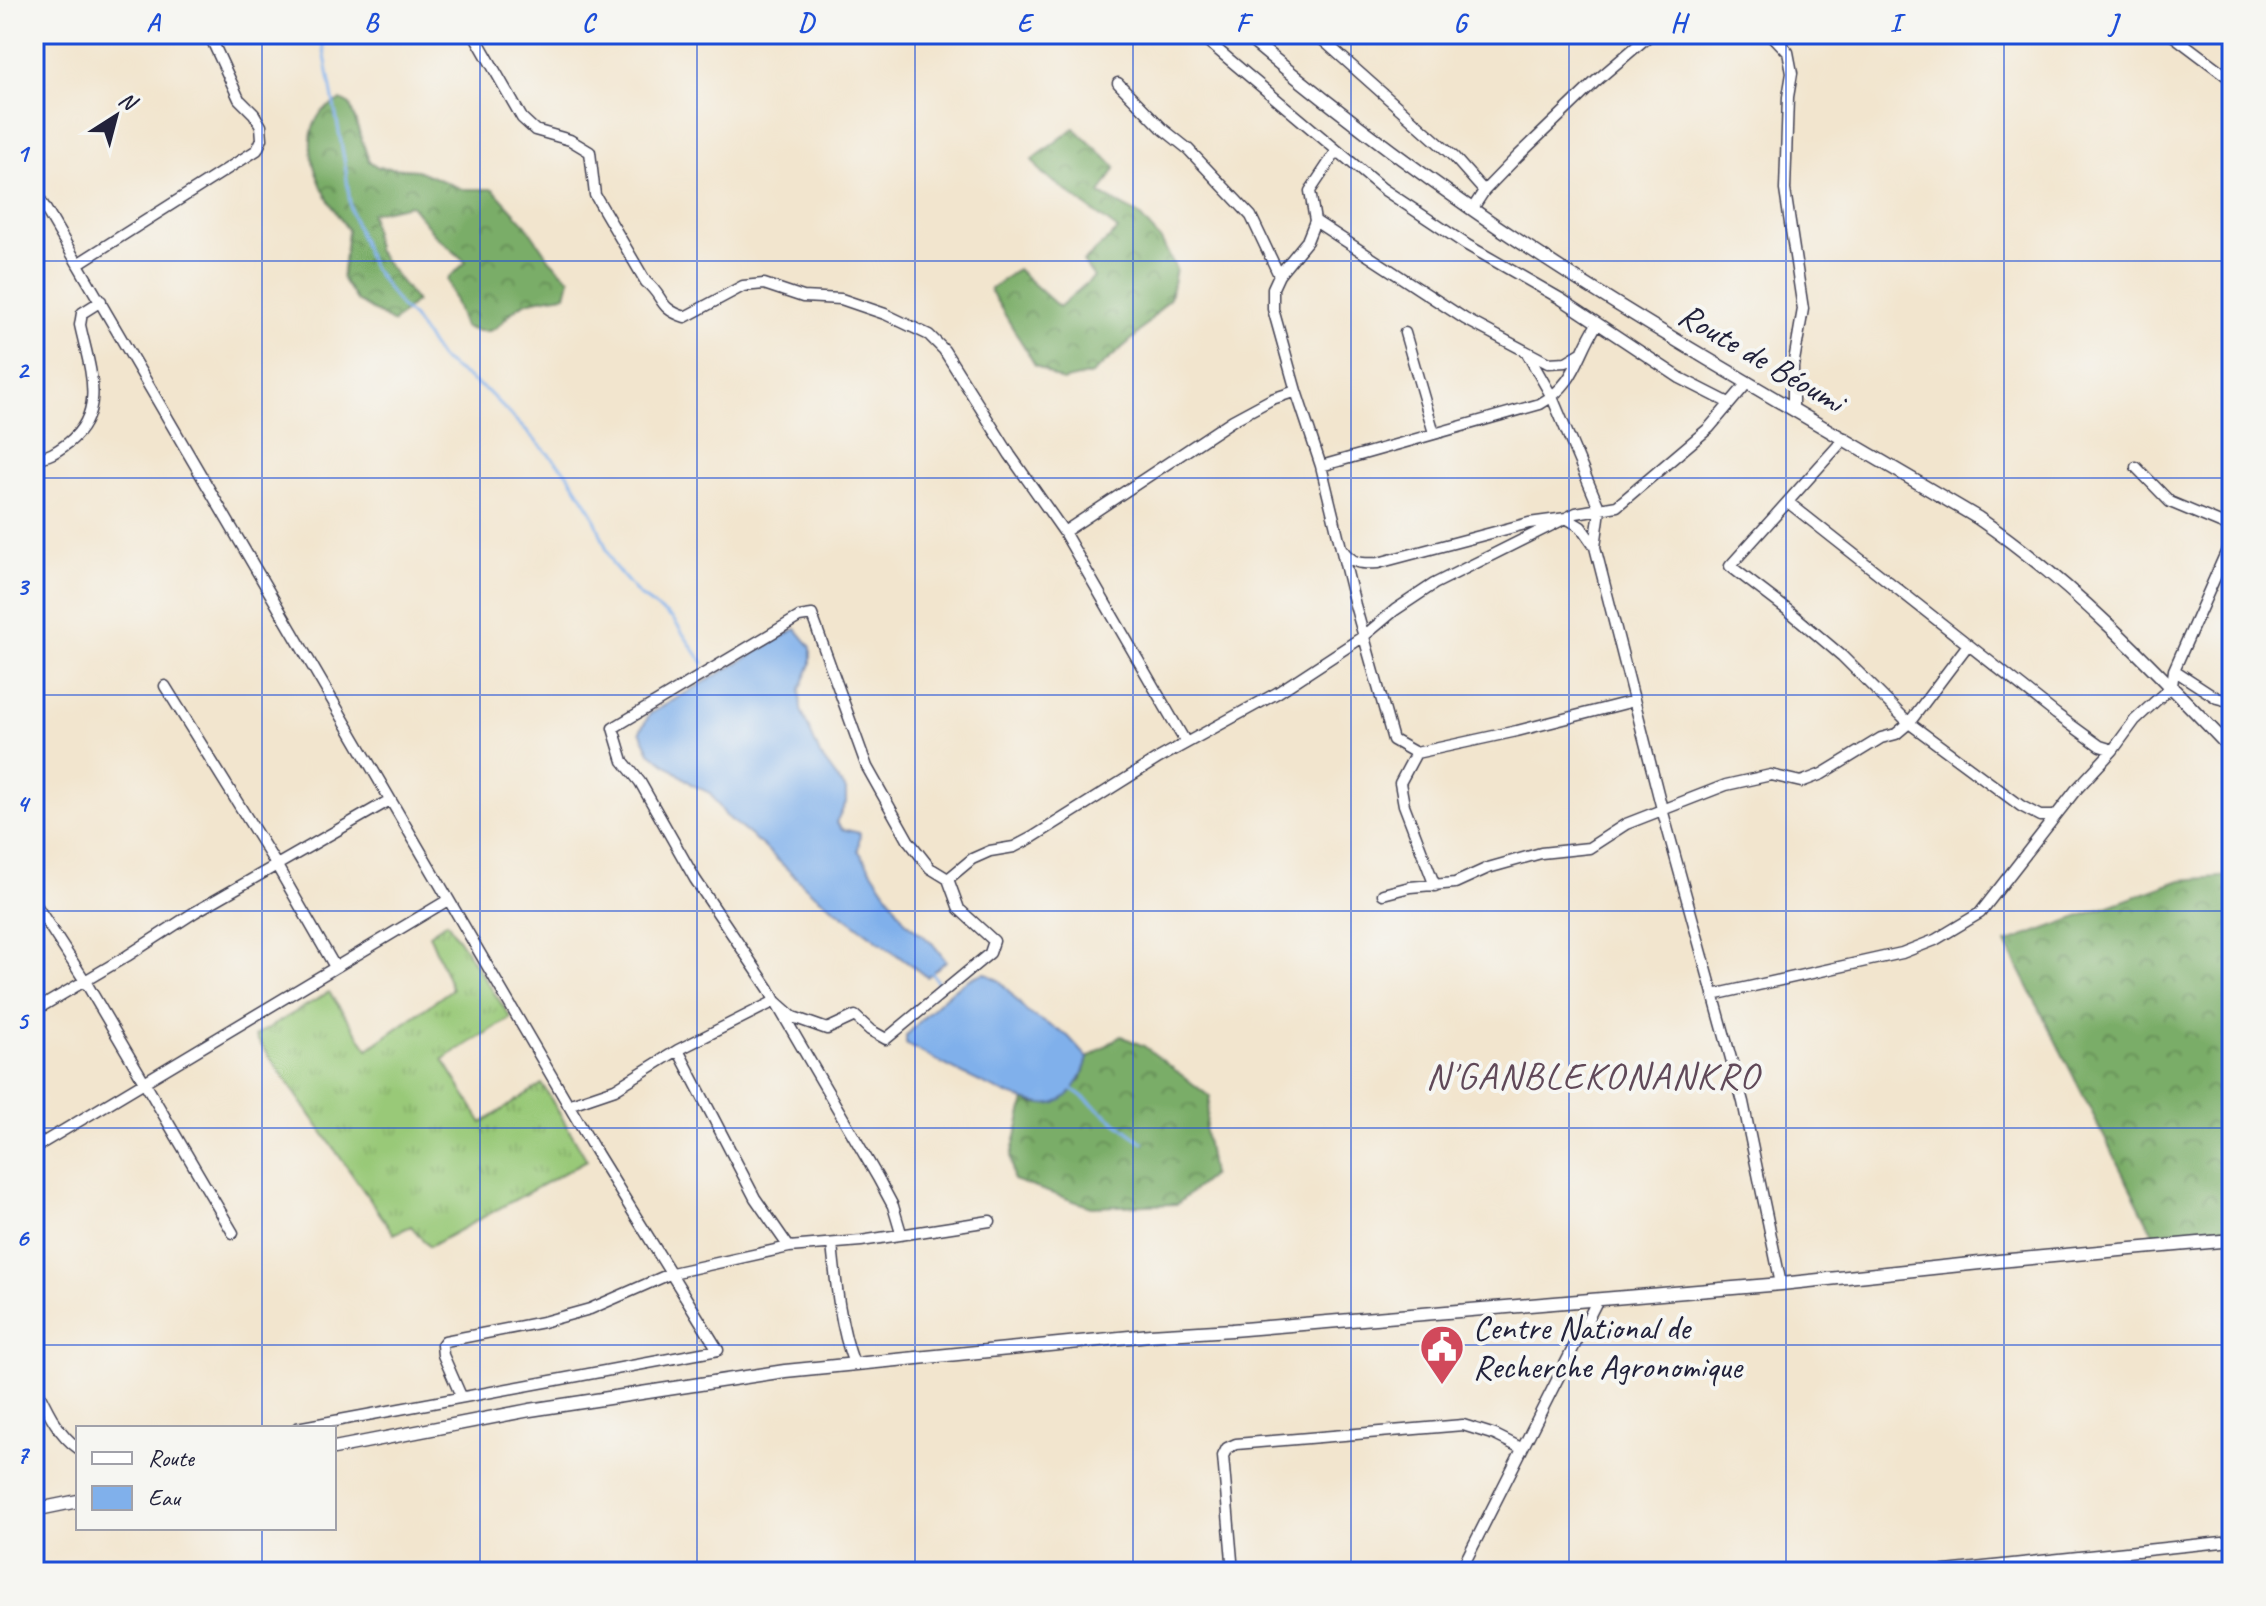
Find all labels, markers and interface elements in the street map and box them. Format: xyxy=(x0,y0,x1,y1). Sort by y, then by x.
text: A xyxy=(146,6,161,39)
text: B xyxy=(364,6,380,39)
text: C xyxy=(582,6,598,39)
text: D xyxy=(798,6,816,39)
text: E xyxy=(1017,6,1035,39)
text: F xyxy=(1236,6,1254,39)
text: G xyxy=(1454,6,1470,39)
text: H xyxy=(1671,6,1691,39)
text: I xyxy=(1890,6,1907,39)
text: J xyxy=(2107,6,2122,39)
north arrow xyxy=(76,76,156,156)
text: N xyxy=(113,85,144,118)
text: 1 xyxy=(16,137,31,170)
street label: Route de Béoumi xyxy=(1671,293,1856,424)
text: 2 xyxy=(16,353,30,386)
text: 3 xyxy=(16,570,30,603)
text: 4 xyxy=(16,787,31,820)
text: 5 xyxy=(16,1004,30,1037)
district label: N'GANBLEKONANKRO xyxy=(1426,1052,1762,1099)
text: 6 xyxy=(16,1221,30,1254)
place label: Centre National de Recherche Agronomique xyxy=(1473,1306,1744,1388)
public building icon: Centre National de Recherche Agronomique xyxy=(1418,1323,1466,1386)
legend xyxy=(76,1426,336,1530)
text: 7 xyxy=(16,1438,30,1471)
text: Route xyxy=(148,1443,196,1473)
text: Eau xyxy=(148,1483,182,1513)

